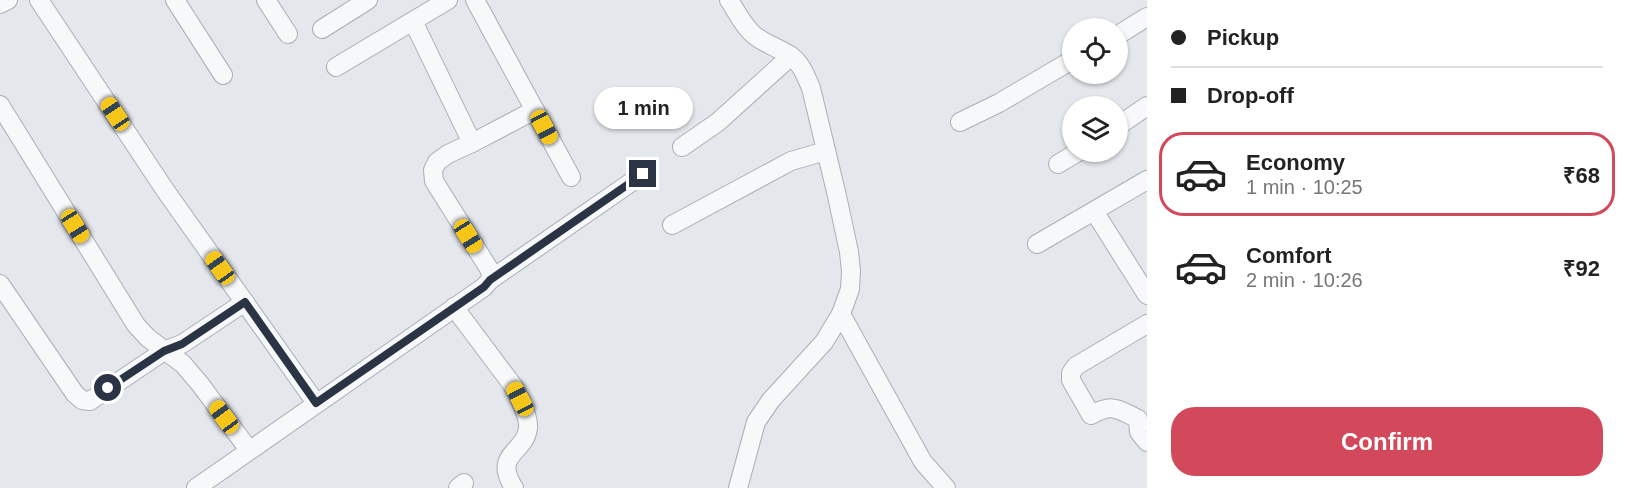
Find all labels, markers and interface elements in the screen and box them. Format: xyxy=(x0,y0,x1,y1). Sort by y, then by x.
map controls xyxy=(1062,18,1128,162)
button: locate xyxy=(1062,18,1128,84)
text: Pickup xyxy=(1207,25,1279,50)
text: Drop-off xyxy=(1207,83,1294,108)
callout: 1 min xyxy=(594,87,692,129)
car xyxy=(97,94,133,134)
button: layers xyxy=(1062,96,1128,162)
text: 1 min xyxy=(617,97,670,119)
car xyxy=(528,107,560,147)
icon: car xyxy=(1174,147,1228,201)
text: Economy xyxy=(1246,150,1345,175)
route end xyxy=(629,160,656,187)
text: ₹68 xyxy=(1563,163,1600,188)
text: 1 min · 10:25 xyxy=(1246,176,1363,198)
car xyxy=(58,206,92,246)
car xyxy=(451,216,485,256)
icon: car xyxy=(1174,240,1228,294)
text: Comfort xyxy=(1246,243,1332,268)
car xyxy=(202,248,238,288)
text: ₹92 xyxy=(1563,256,1600,281)
text: 2 min · 10:26 xyxy=(1246,269,1363,291)
route start xyxy=(94,374,121,401)
car xyxy=(504,379,536,419)
car xyxy=(206,397,242,437)
button: Confirm xyxy=(1171,407,1603,476)

